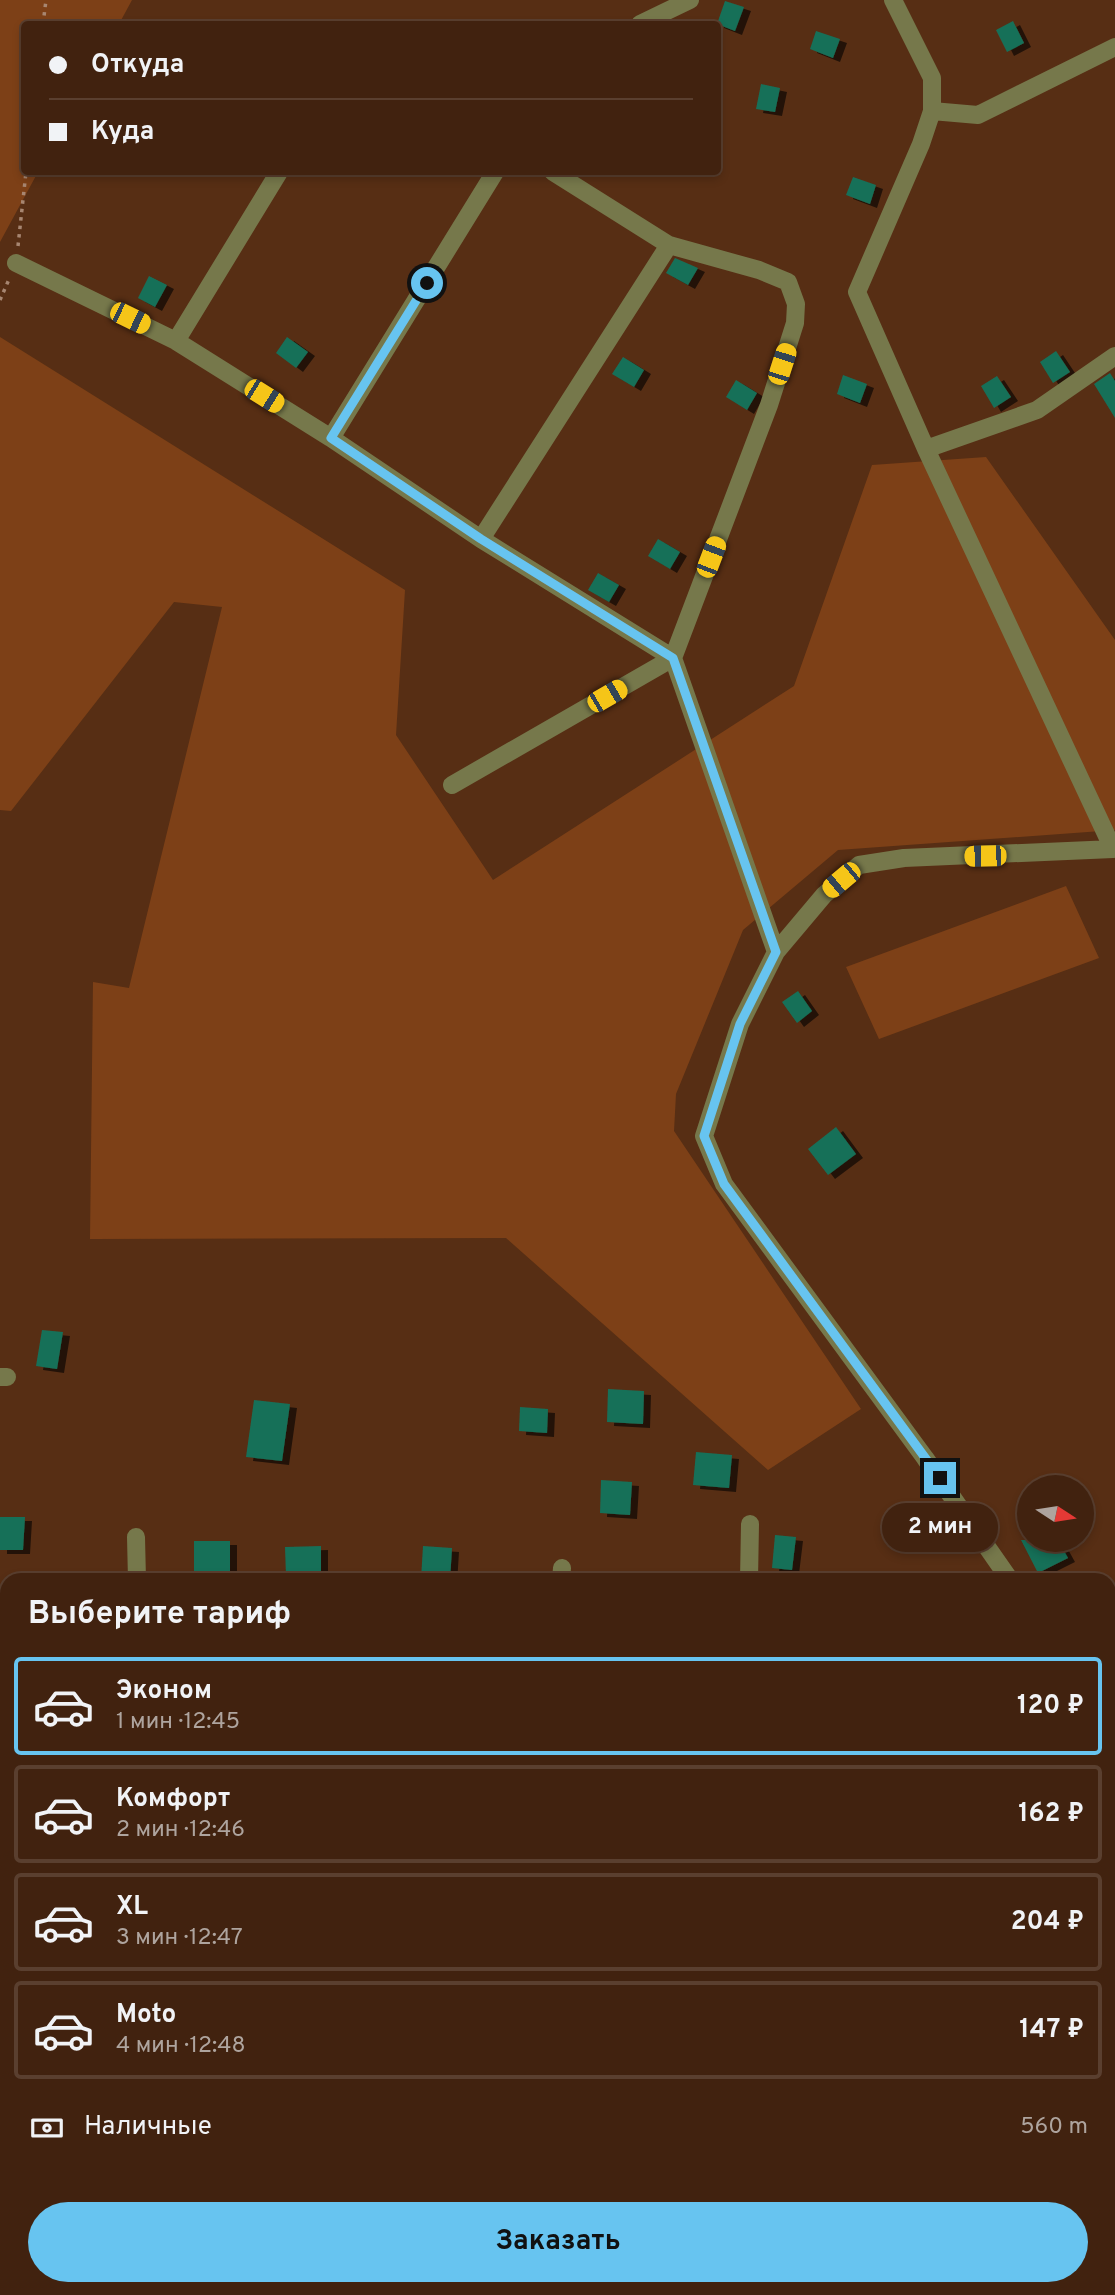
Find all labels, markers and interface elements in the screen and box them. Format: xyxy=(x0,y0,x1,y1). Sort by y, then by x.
text: Откуда xyxy=(91,49,184,82)
text: Куда xyxy=(91,116,154,149)
route start xyxy=(411,267,443,299)
car xyxy=(107,299,154,337)
car xyxy=(766,341,799,387)
car xyxy=(241,376,288,416)
car xyxy=(694,534,729,580)
car xyxy=(584,676,631,716)
car xyxy=(964,845,1007,867)
car xyxy=(819,858,864,902)
route end xyxy=(924,1462,956,1494)
north arrow xyxy=(1017,1475,1094,1552)
map controls xyxy=(1017,1475,1094,1552)
callout: 2 мин xyxy=(882,1502,998,1552)
text: 2 мин xyxy=(908,1513,972,1542)
text: Выберите тариф xyxy=(28,1595,291,1635)
icon: car xyxy=(32,1675,95,1738)
text: Эконом xyxy=(116,1675,212,1708)
text: 120 ₽ xyxy=(1017,1690,1084,1723)
text: 1 мин · 12:45 xyxy=(116,1708,240,1737)
icon: car xyxy=(32,1783,95,1846)
text: Комфорт xyxy=(116,1783,230,1816)
text: 162 ₽ xyxy=(1018,1798,1084,1831)
text: 2 мин · 12:46 xyxy=(116,1816,245,1845)
icon: car xyxy=(32,1891,95,1954)
text: XL xyxy=(116,1891,148,1924)
text: 204 ₽ xyxy=(1011,1906,1084,1939)
text: 3 мин · 12:47 xyxy=(116,1924,243,1953)
icon: car xyxy=(32,1999,95,2062)
text: Moto xyxy=(116,1999,176,2032)
text: 147 ₽ xyxy=(1019,2014,1084,2047)
text: 4 мин · 12:48 xyxy=(116,2032,246,2061)
icon: cash xyxy=(28,2109,66,2147)
text: Наличные xyxy=(84,2111,212,2144)
text: 560 m xyxy=(1020,2113,1088,2142)
button: Заказать xyxy=(28,2202,1088,2282)

